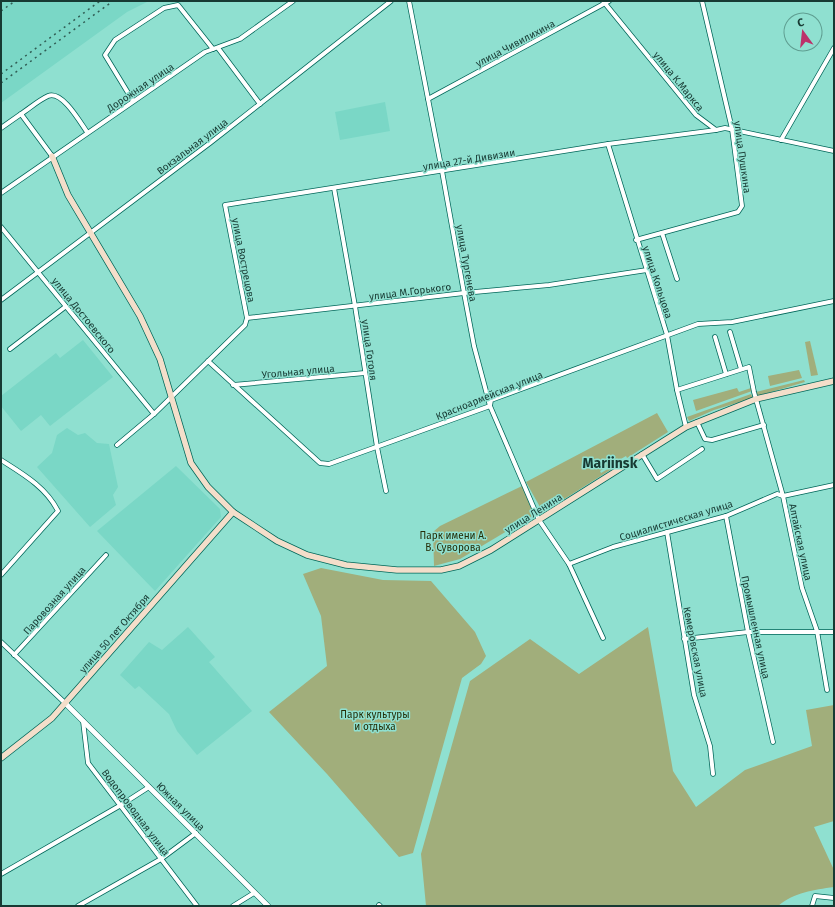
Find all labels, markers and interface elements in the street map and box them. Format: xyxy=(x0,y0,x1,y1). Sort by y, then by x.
north arrow xyxy=(783,12,823,52)
text: С xyxy=(796,16,806,30)
street label: улица Чивилихина xyxy=(474,18,557,70)
street label: улица К.Маркса xyxy=(651,49,706,114)
street label: Дорожная улица xyxy=(104,61,176,115)
street label: Вокзальная улица xyxy=(155,116,230,177)
street label: улица Пушкина xyxy=(731,120,753,194)
street label: улица 27-й Дивизии xyxy=(422,147,516,173)
street label: улица Вострецова xyxy=(229,217,257,303)
street label: улица Тургенева xyxy=(453,224,479,303)
street label: улица Кольцова xyxy=(640,245,674,320)
street label: улица Достоевского xyxy=(49,275,118,356)
street label: улица М.Горького xyxy=(368,281,452,303)
street label: улица Гоголя xyxy=(359,319,379,381)
street label: Угольная улица xyxy=(261,363,335,381)
street label: Красноармейская улица xyxy=(434,369,545,423)
district label: Mariinsk xyxy=(583,455,638,472)
street label: улица Ленина xyxy=(502,491,565,536)
street label: Социалистическая улица xyxy=(618,498,734,544)
street label: Алтайская улица xyxy=(786,503,814,582)
park label: Парк имени А. В. Суворова xyxy=(420,530,486,554)
street label: Паровозная улица xyxy=(21,564,88,637)
street label: Промышленная улица xyxy=(738,575,772,680)
street label: улица 50 лет Октября xyxy=(77,592,152,676)
street label: Кемеровская улица xyxy=(680,606,710,699)
park label: Парк культуры и отдыха xyxy=(340,709,410,733)
street label: Водопроводная улица xyxy=(99,767,172,858)
street label: Южная улица xyxy=(154,780,207,833)

